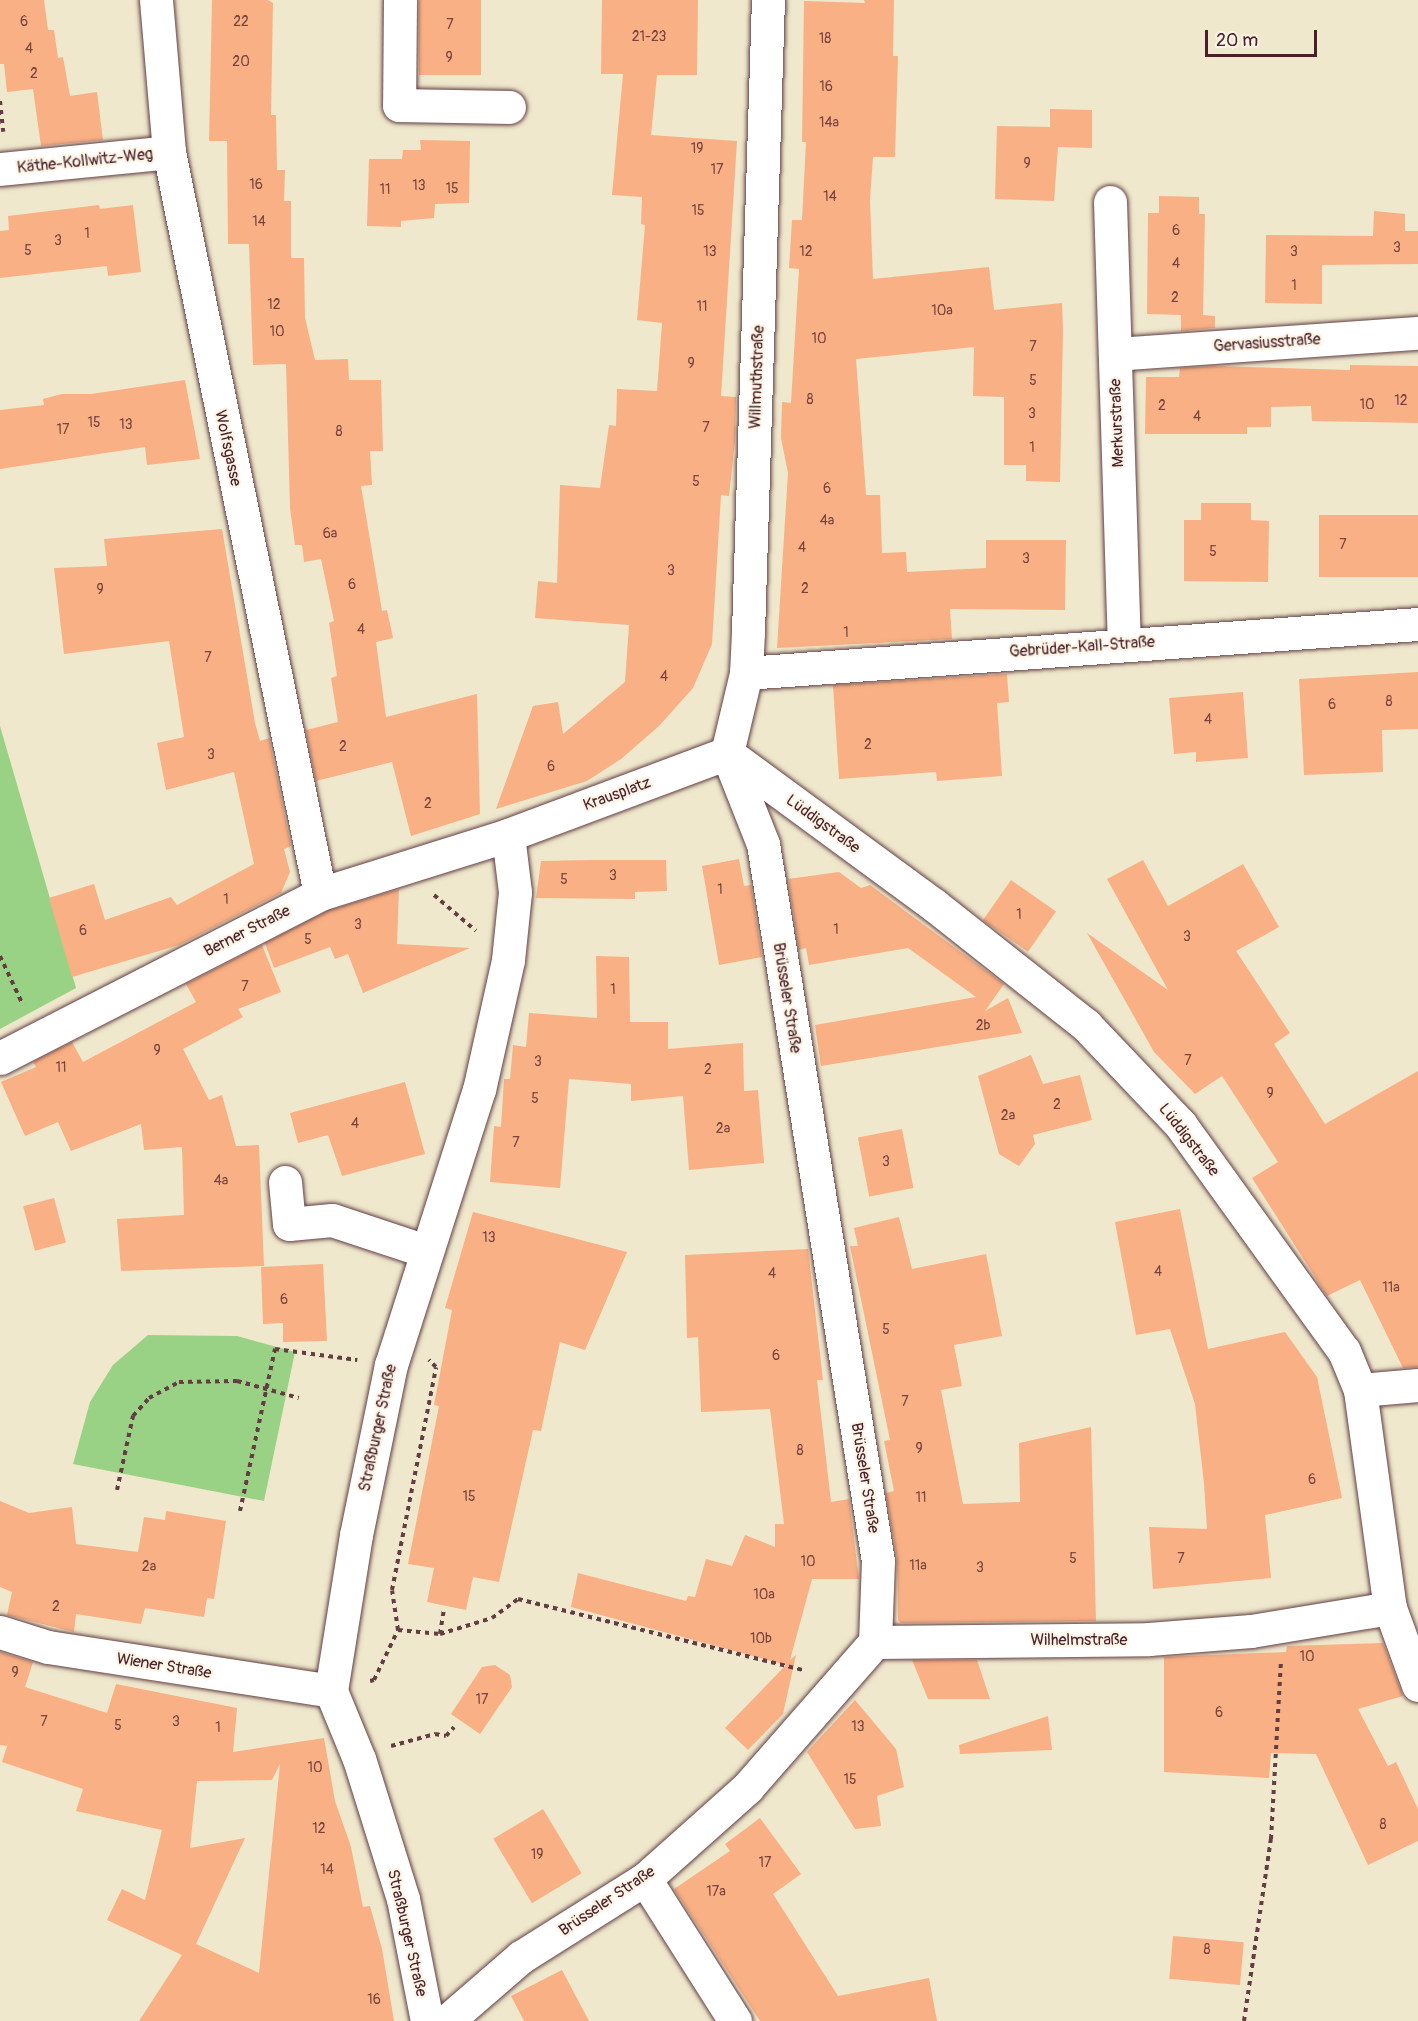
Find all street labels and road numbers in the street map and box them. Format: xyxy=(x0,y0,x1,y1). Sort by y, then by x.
street label: Käthe-Kollwitz-Weg xyxy=(16,144,154,178)
street label: Willmuthstraße xyxy=(746,325,768,429)
street label: Gervasiusstraße xyxy=(1213,330,1321,356)
street label: Merkurstraße xyxy=(1106,378,1128,468)
street label: Wolfsgasse xyxy=(211,408,245,488)
street label: Gebrüder-Kall-Straße xyxy=(1009,632,1155,662)
street label: Krausplatz xyxy=(580,773,654,815)
street label: Lüddigstraße xyxy=(782,791,864,857)
street label: Berner Straße xyxy=(201,901,293,961)
street label: Brüsseler Straße xyxy=(769,941,805,1055)
street label: Lüddigstraße xyxy=(1155,1100,1223,1180)
street label: Straßburger Straße xyxy=(355,1362,401,1494)
street label: Brüsseler Straße xyxy=(847,1421,883,1535)
street label: Wilhelmstraße xyxy=(1031,1630,1127,1650)
street label: Wiener Straße xyxy=(115,1649,213,1683)
street label: Brüsseler Straße xyxy=(555,1862,659,1940)
street label: Straßburger Straße xyxy=(383,1868,431,1998)

